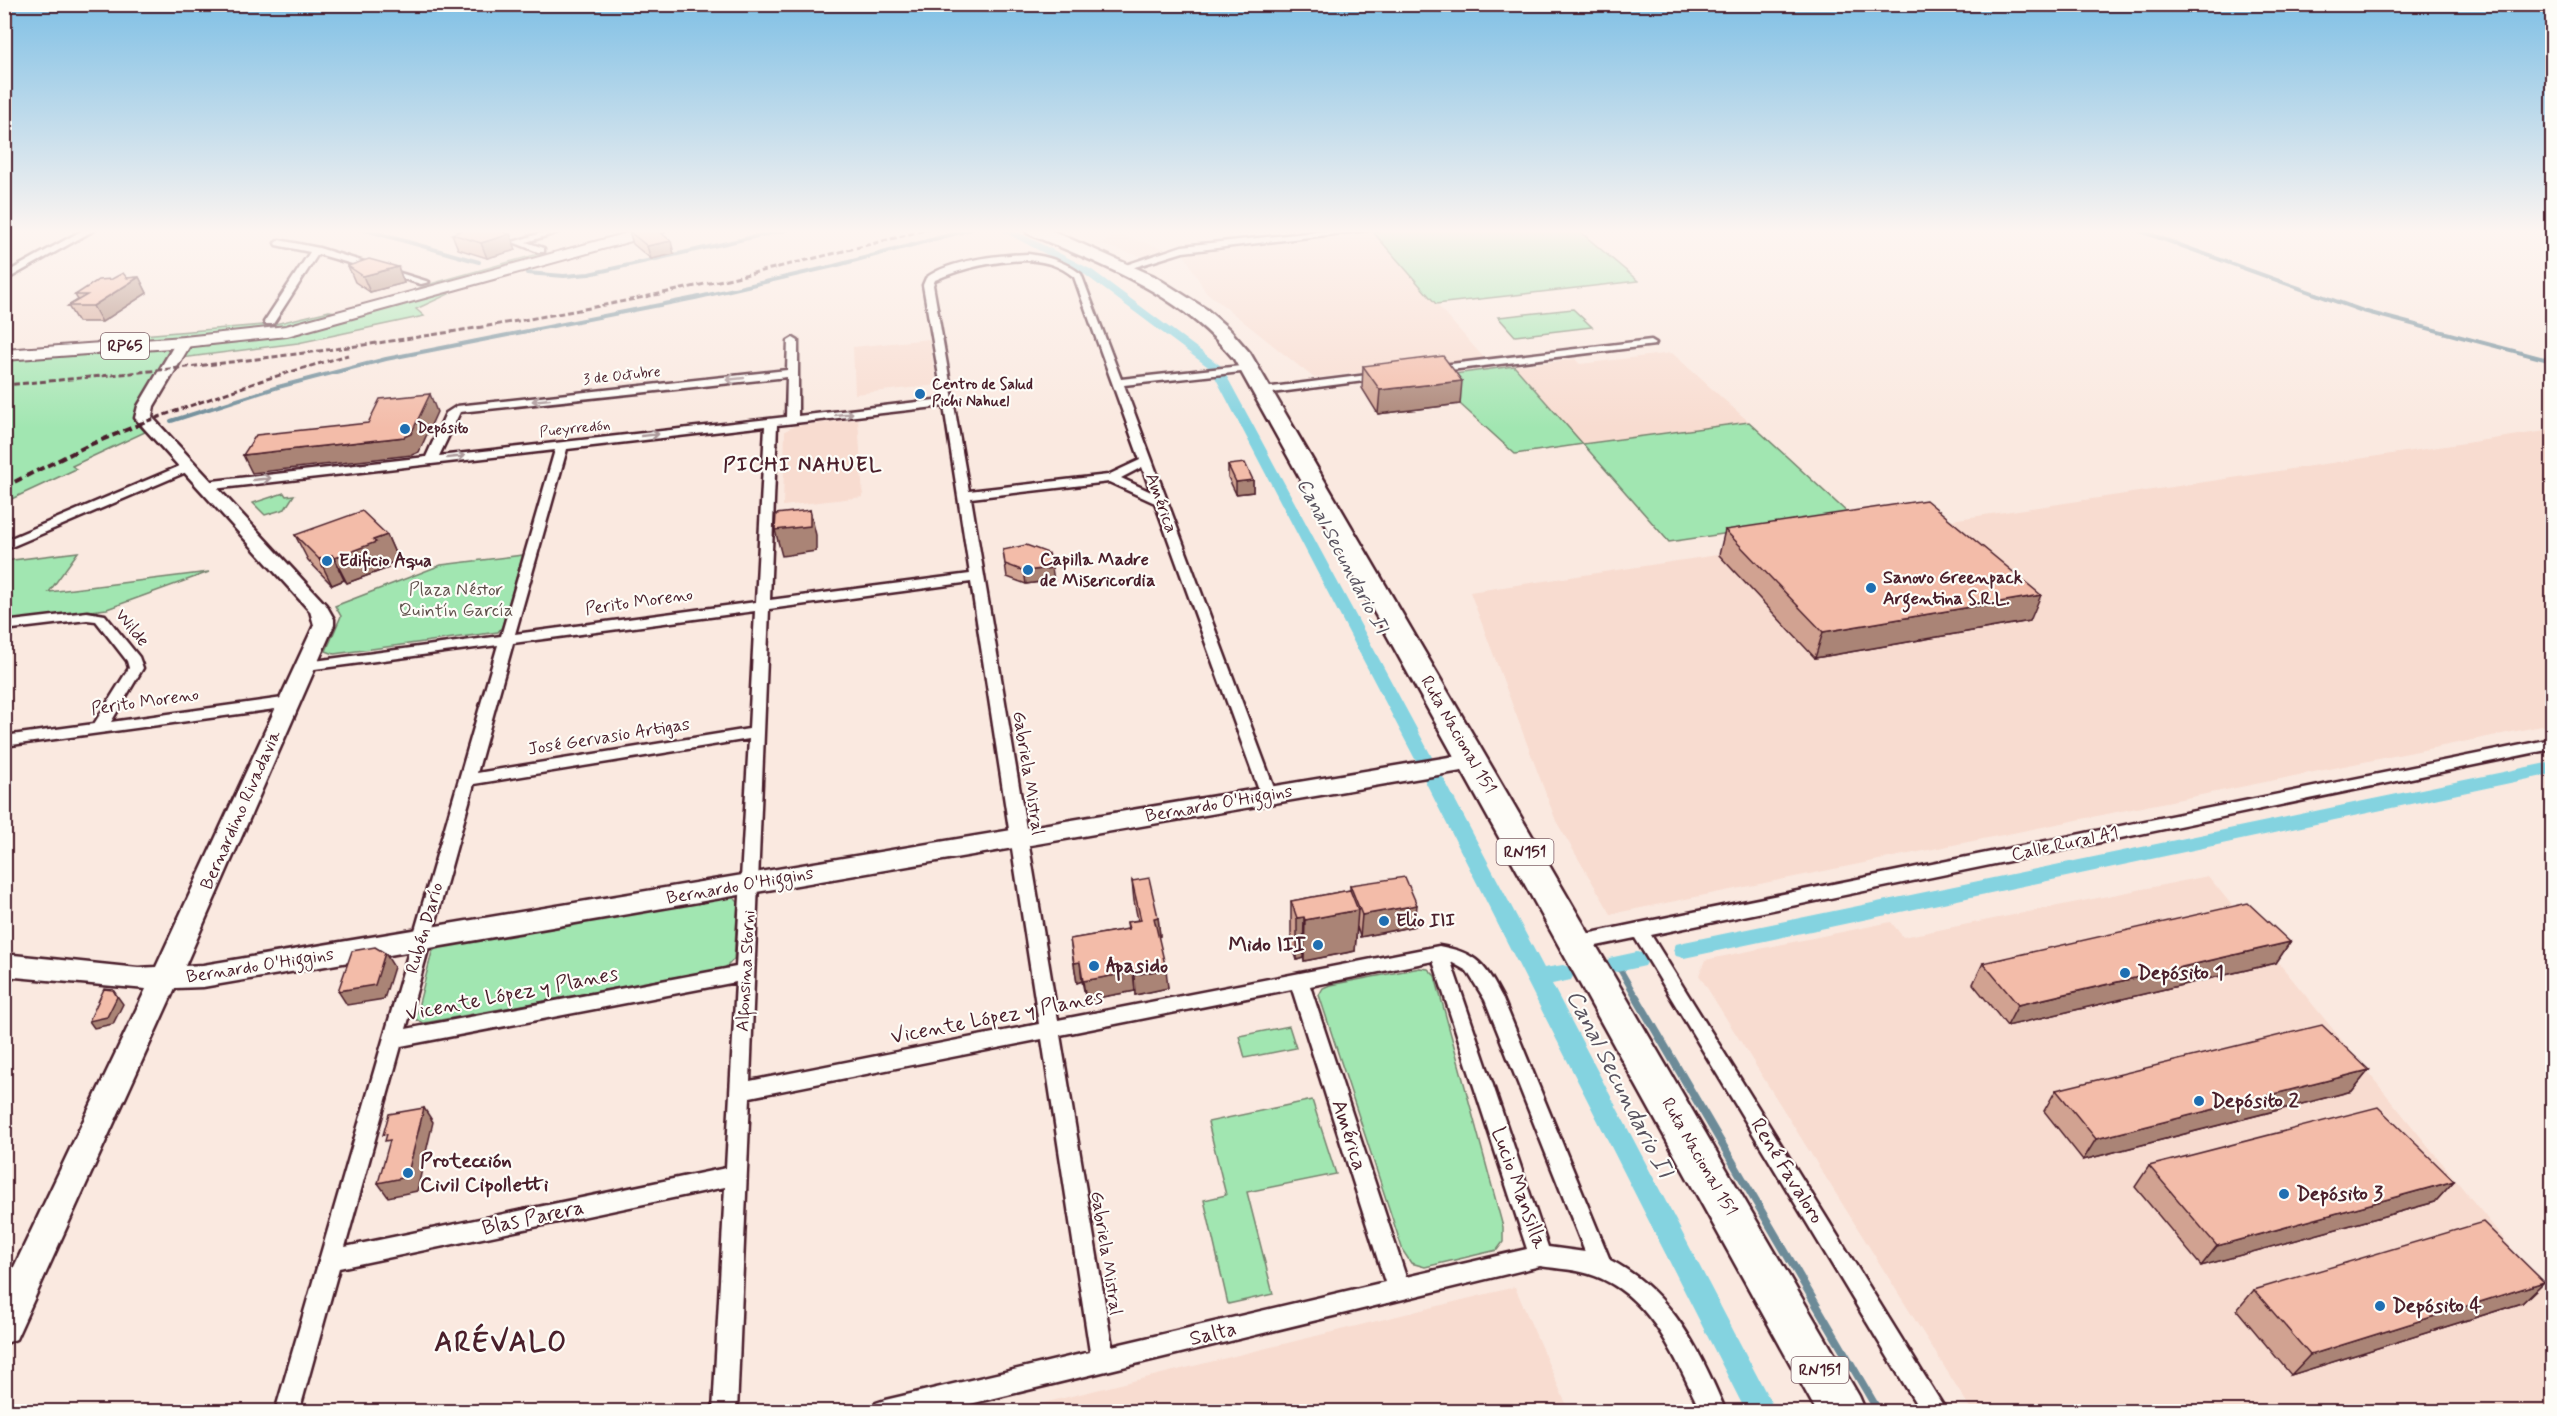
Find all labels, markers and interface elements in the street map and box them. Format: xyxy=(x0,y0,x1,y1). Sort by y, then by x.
road number: RP65 xyxy=(101,333,149,359)
street label: 3 de Octubre xyxy=(582,362,662,390)
one-way arrow xyxy=(725,374,745,385)
place label: Centro de Salud Pichi Nahuel xyxy=(932,375,1033,412)
marker: Centro de Salud Pichi Nahuel xyxy=(913,387,927,401)
one-way arrow xyxy=(531,395,551,406)
one-way arrow xyxy=(833,408,853,419)
street label: Pueyrredón xyxy=(539,415,611,443)
place label: Depósito xyxy=(417,419,468,439)
marker: Depósito xyxy=(398,422,412,436)
one-way arrow xyxy=(640,430,659,441)
one-way arrow xyxy=(446,451,466,462)
district label: PICHI NAHUEL xyxy=(723,452,883,479)
street label: América xyxy=(1139,470,1183,536)
one-way arrow xyxy=(252,473,272,484)
water label: Canal Secundario II xyxy=(1290,474,1395,639)
place label: Capilla Madre de Misericordia xyxy=(1040,548,1156,593)
place label: Edificio Aqua xyxy=(339,549,432,573)
marker: Edificio Aqua xyxy=(320,554,334,568)
marker: Capilla Madre de Misericordia xyxy=(1021,563,1035,577)
place label: Sanovo Greenpack Argentina S.R.L. xyxy=(1883,566,2023,613)
park label: Plaza Néstor Quintín García xyxy=(399,578,513,623)
marker: Sanovo Greenpack Argentina S.R.L. xyxy=(1864,581,1878,595)
street label: Perito Moreno xyxy=(584,583,695,621)
street label: Wilde xyxy=(109,604,155,652)
street label: Ruta Nacional 151 xyxy=(1414,672,1502,798)
street label: Perito Moreno xyxy=(90,683,201,721)
street label: Gabriela Mistral xyxy=(1006,709,1050,837)
street label: José Gervasio Artigas xyxy=(526,712,692,762)
street label: Bernardino Rivadavia xyxy=(195,726,287,894)
street label: Bernardo O'Higgins xyxy=(1144,779,1295,831)
street label: Calle Rural A1 xyxy=(2009,821,2121,867)
road number: RN151 xyxy=(1496,839,1553,865)
street label: Bernardo O'Higgins xyxy=(665,861,816,913)
street label: Rubén Darío xyxy=(401,880,449,976)
place label: Elio III xyxy=(1396,909,1455,933)
street label: Alfonsina Storni xyxy=(731,910,763,1033)
marker: Elio III xyxy=(1377,914,1391,928)
place label: Mido III xyxy=(1229,931,1307,959)
marker: Mido III xyxy=(1311,938,1325,952)
street label: Bernardo O'Higgins xyxy=(185,942,336,991)
place label: Apasido xyxy=(1106,952,1168,981)
marker: Apasido xyxy=(1087,959,1101,973)
place label: Depósito 1 xyxy=(2137,959,2224,987)
street label: Vicente López y Planes xyxy=(404,960,620,1028)
marker: Depósito 1 xyxy=(2118,966,2132,980)
street label: Vicente López y Planes xyxy=(889,983,1105,1051)
water label: Canal Secundario II xyxy=(1558,985,1680,1184)
place label: Depósito 2 xyxy=(2211,1087,2300,1115)
street label: Ruta Nacional 151 xyxy=(1655,1094,1743,1220)
marker: Depósito 2 xyxy=(2192,1094,2206,1108)
street label: América xyxy=(1324,1096,1374,1174)
street label: René Favaloro xyxy=(1743,1113,1831,1229)
street label: Lucio Mansilla xyxy=(1484,1123,1554,1253)
place label: Protección Civil Cipolletti xyxy=(420,1147,549,1199)
marker: Protección Civil Cipolletti xyxy=(401,1166,415,1180)
place label: Depósito 3 xyxy=(2296,1180,2384,1208)
marker: Depósito 3 xyxy=(2277,1187,2291,1201)
street label: Gabriela Mistral xyxy=(1084,1189,1128,1317)
street label: Blas Parera xyxy=(479,1194,587,1242)
place label: Depósito 4 xyxy=(2392,1292,2483,1320)
marker: Depósito 4 xyxy=(2373,1299,2387,1313)
street label: Salta xyxy=(1187,1315,1239,1353)
district label: ARÉVALO xyxy=(434,1323,568,1362)
road number: RN151 xyxy=(1792,1357,1848,1383)

